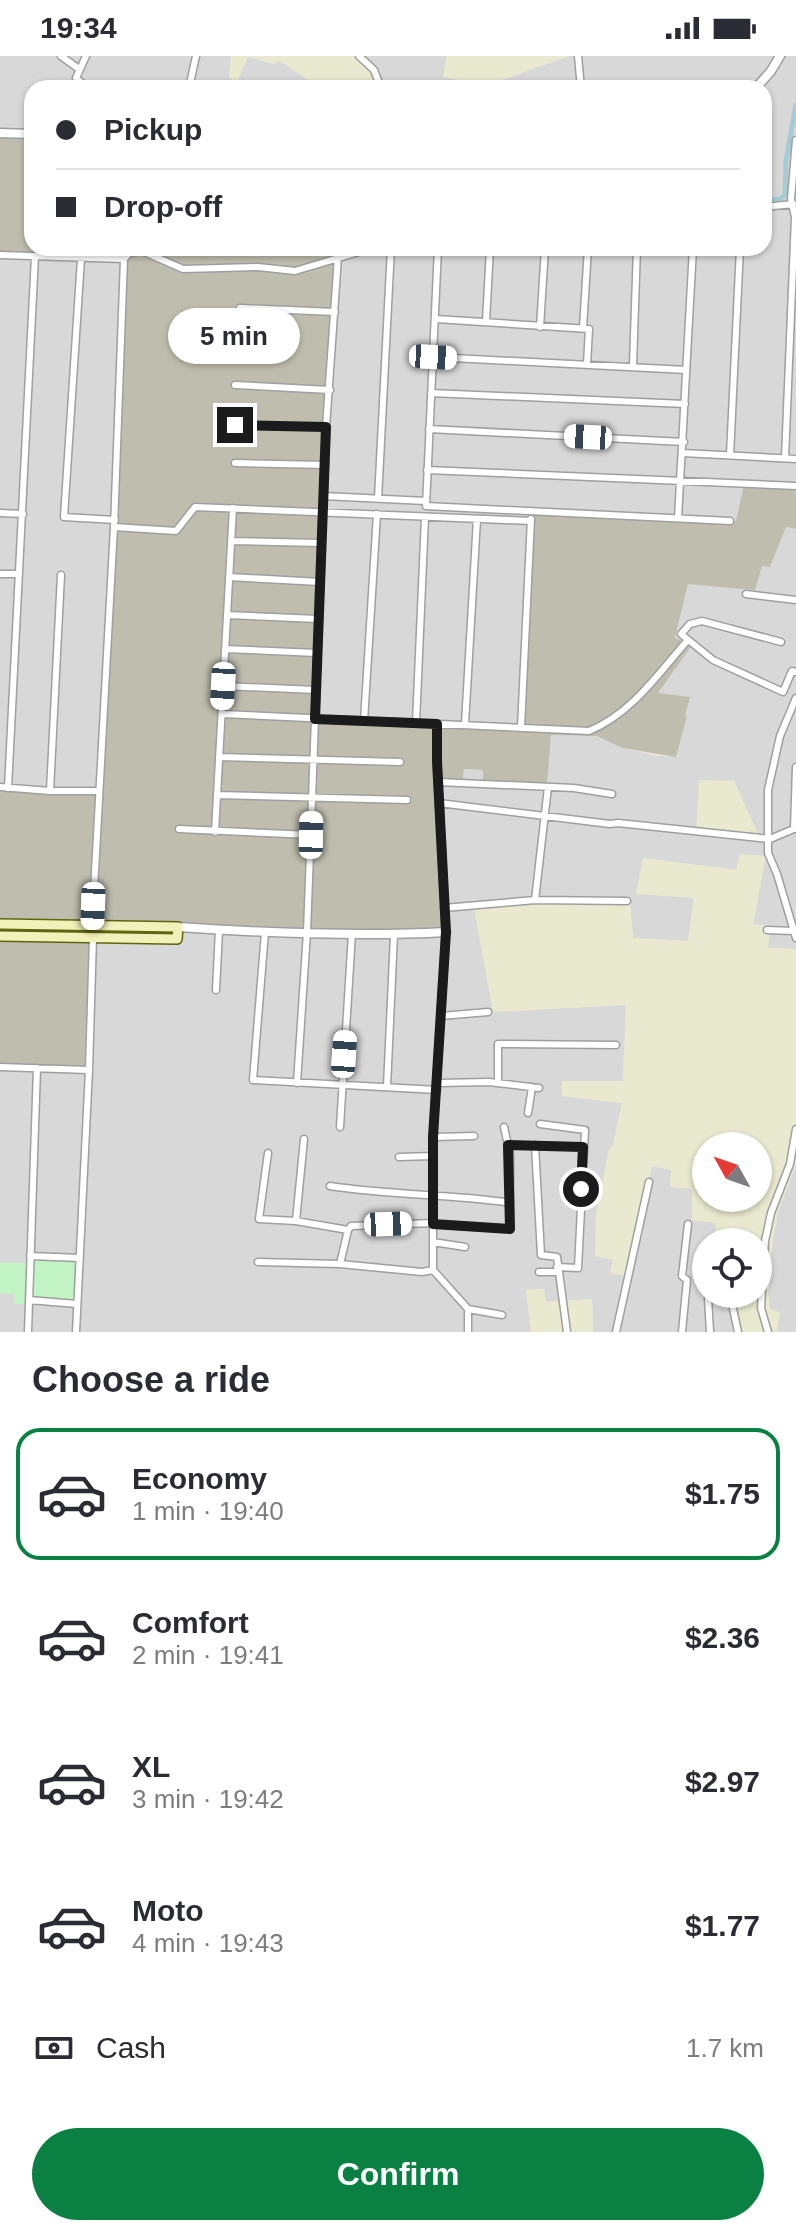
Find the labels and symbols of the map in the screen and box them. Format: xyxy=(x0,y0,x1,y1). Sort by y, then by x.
callout: 5 min xyxy=(169,309,301,365)
car xyxy=(408,344,458,370)
route end xyxy=(217,407,253,443)
car xyxy=(563,424,613,450)
car xyxy=(210,661,236,711)
car xyxy=(299,811,323,859)
car xyxy=(80,882,106,930)
car xyxy=(330,1029,358,1079)
north arrow xyxy=(692,1132,772,1212)
route start xyxy=(563,1171,599,1207)
car xyxy=(364,1211,412,1237)

